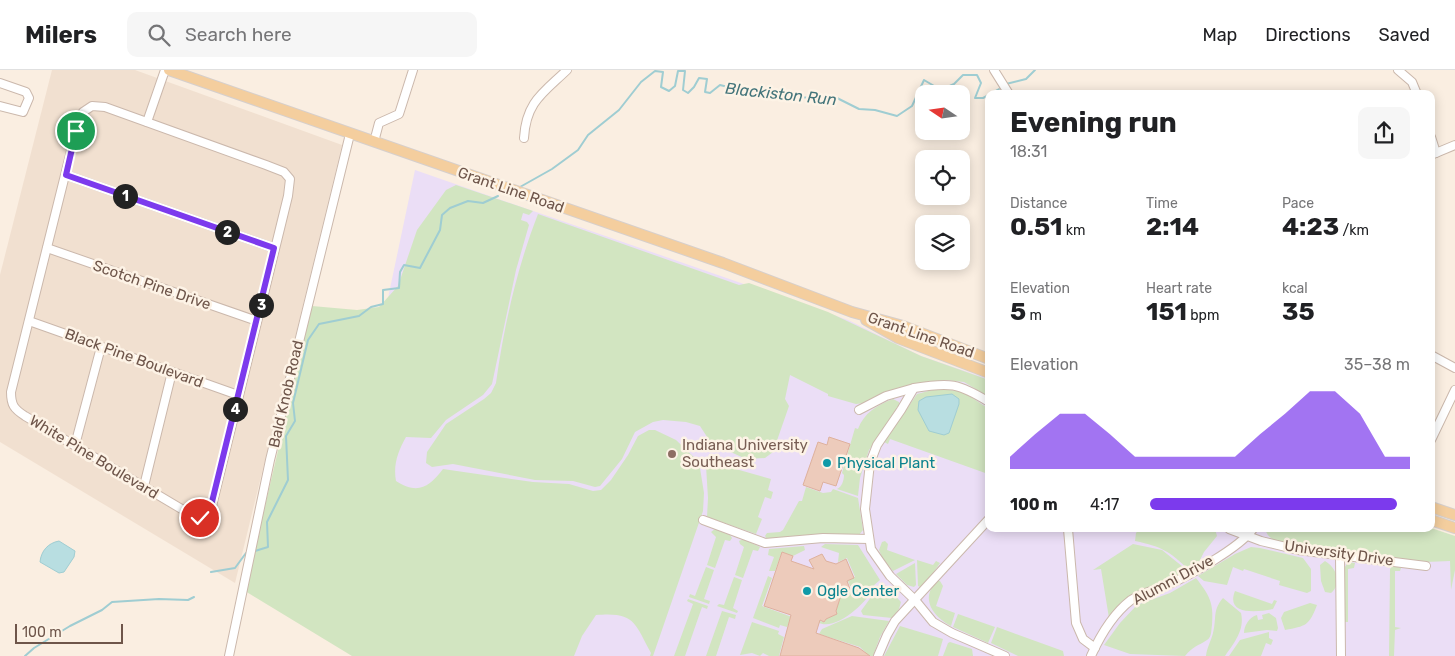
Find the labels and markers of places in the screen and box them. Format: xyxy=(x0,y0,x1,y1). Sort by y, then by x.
pin xyxy=(55,110,97,152)
pin: 1 xyxy=(112,184,138,208)
pin: 2 xyxy=(214,220,240,244)
pin: 3 xyxy=(248,292,274,318)
pin: 4 xyxy=(222,396,248,422)
place label: Indiana University Southeast xyxy=(682,436,808,471)
marker: Indiana University Southeast xyxy=(666,448,678,460)
place label: Physical Plant xyxy=(837,454,935,472)
marker: Physical Plant xyxy=(821,457,833,469)
pin xyxy=(179,497,221,539)
place label: Ogle Center xyxy=(817,582,899,600)
marker: Ogle Center xyxy=(801,585,813,597)

